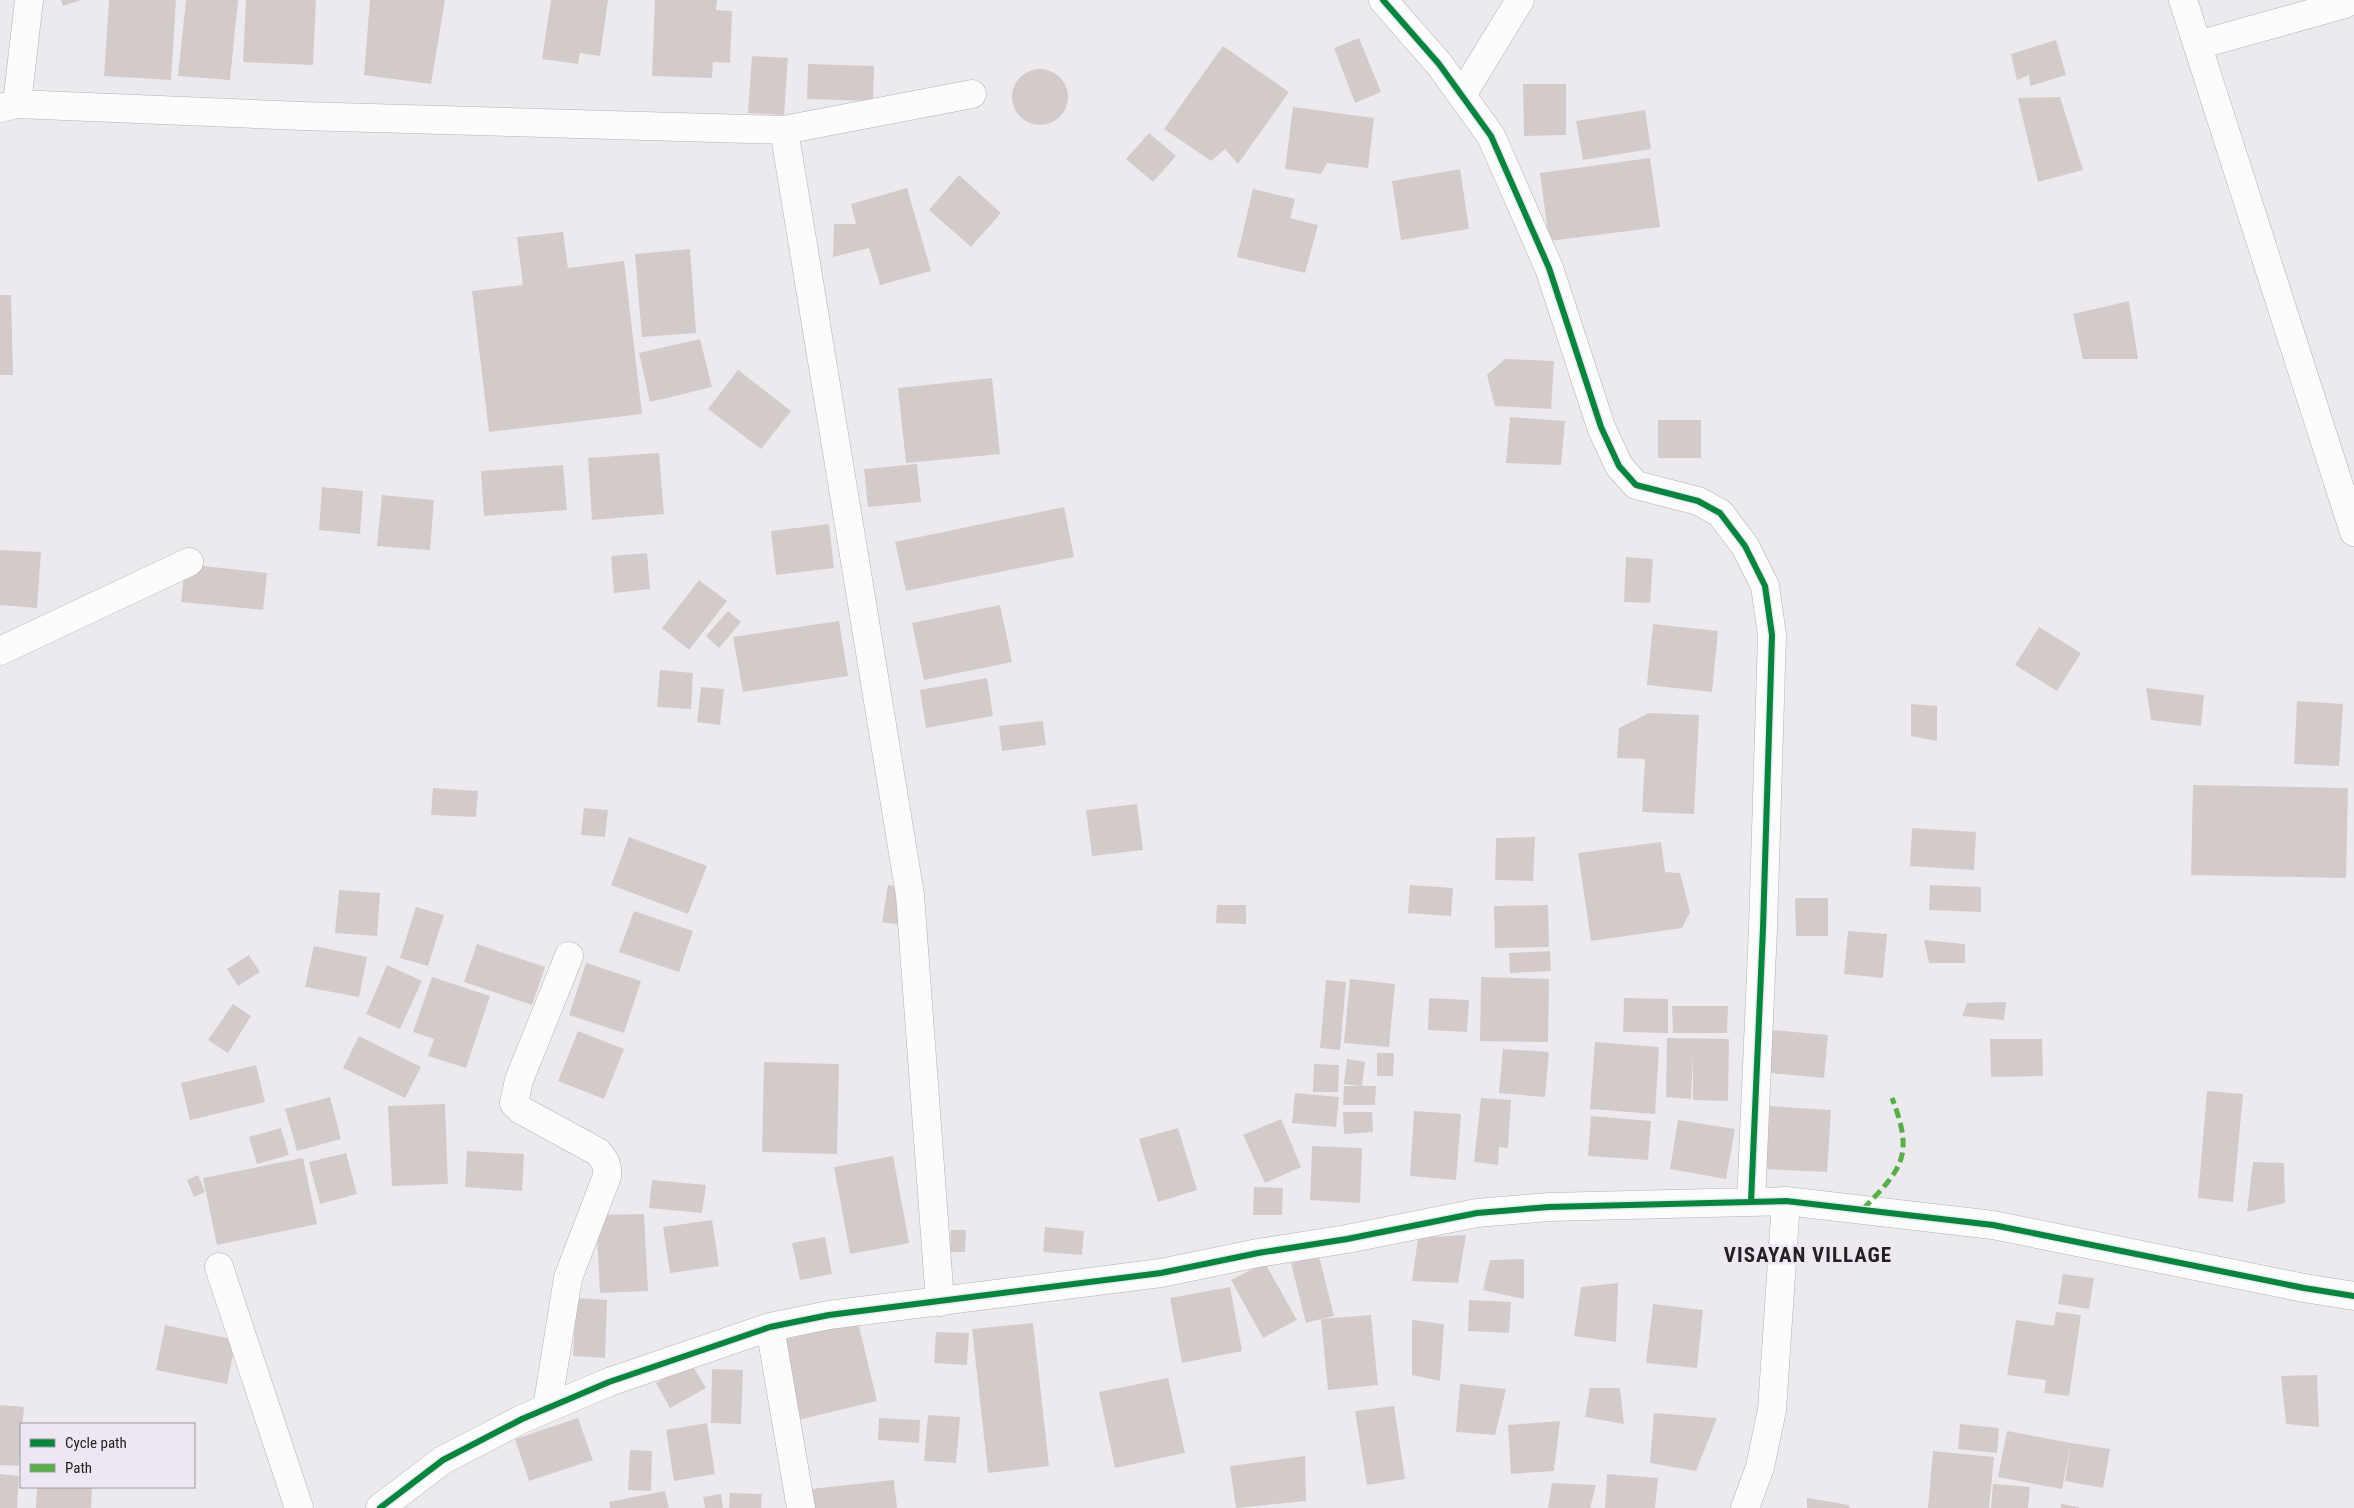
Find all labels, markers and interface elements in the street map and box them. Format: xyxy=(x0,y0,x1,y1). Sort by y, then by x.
district label: VISAYAN VILLAGE xyxy=(1724,1243,1892,1267)
legend xyxy=(20,1423,195,1488)
text: Cycle path xyxy=(65,1434,127,1452)
text: Path xyxy=(65,1459,92,1477)

